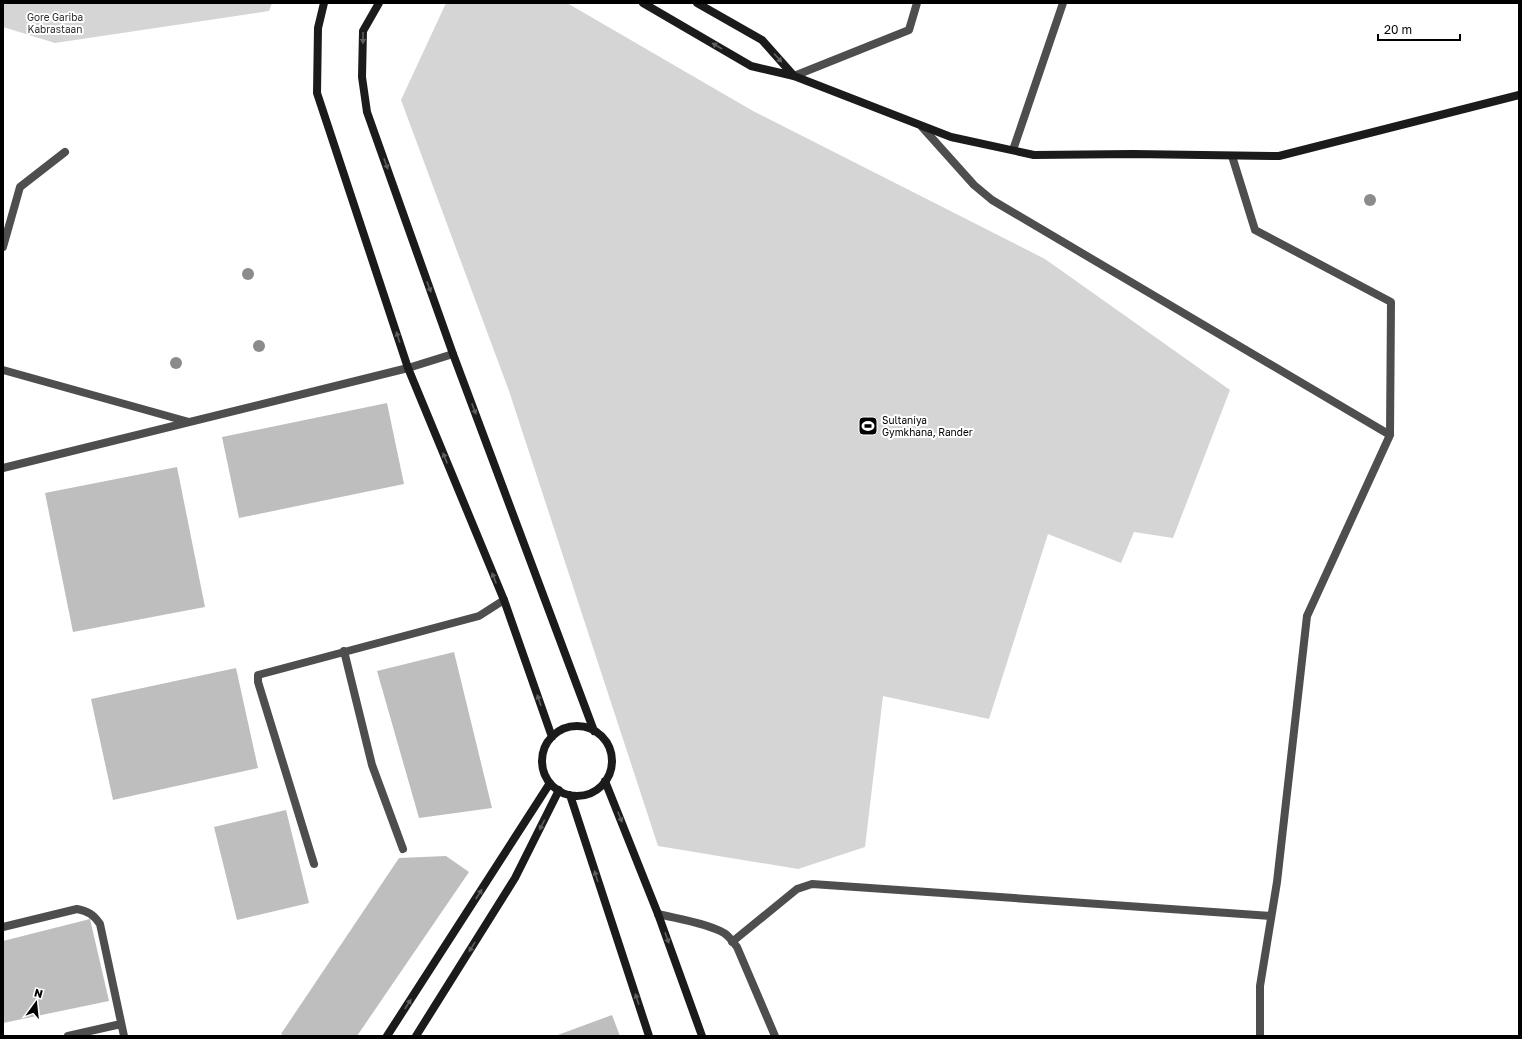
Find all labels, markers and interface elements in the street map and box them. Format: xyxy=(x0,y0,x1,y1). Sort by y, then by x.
park label: Gore Gariba Kabrastaan xyxy=(27,11,83,35)
scale bar xyxy=(1378,16,1460,42)
text: 20 m xyxy=(1384,22,1412,37)
one-way arrow xyxy=(360,32,366,45)
one-way arrow xyxy=(711,43,723,50)
one-way arrow xyxy=(773,53,783,63)
one-way arrow xyxy=(383,159,389,171)
one-way arrow xyxy=(426,281,432,293)
one-way arrow xyxy=(394,330,400,342)
one-way arrow xyxy=(471,404,477,416)
place label: Sultaniya Gymkhana, Rander xyxy=(882,414,973,438)
sports icon: Sultaniya Gymkhana, Rander xyxy=(857,415,879,437)
one-way arrow xyxy=(442,452,448,463)
one-way arrow xyxy=(491,571,497,583)
one-way arrow xyxy=(535,694,541,706)
one-way arrow xyxy=(617,812,623,824)
one-way arrow xyxy=(539,819,545,831)
one-way arrow xyxy=(592,869,598,881)
one-way arrow xyxy=(475,889,483,899)
one-way arrow xyxy=(664,933,670,945)
one-way arrow xyxy=(468,942,476,952)
north arrow xyxy=(16,983,56,1023)
text: N xyxy=(33,985,44,1000)
one-way arrow xyxy=(633,993,639,1005)
one-way arrow xyxy=(405,998,412,1009)

